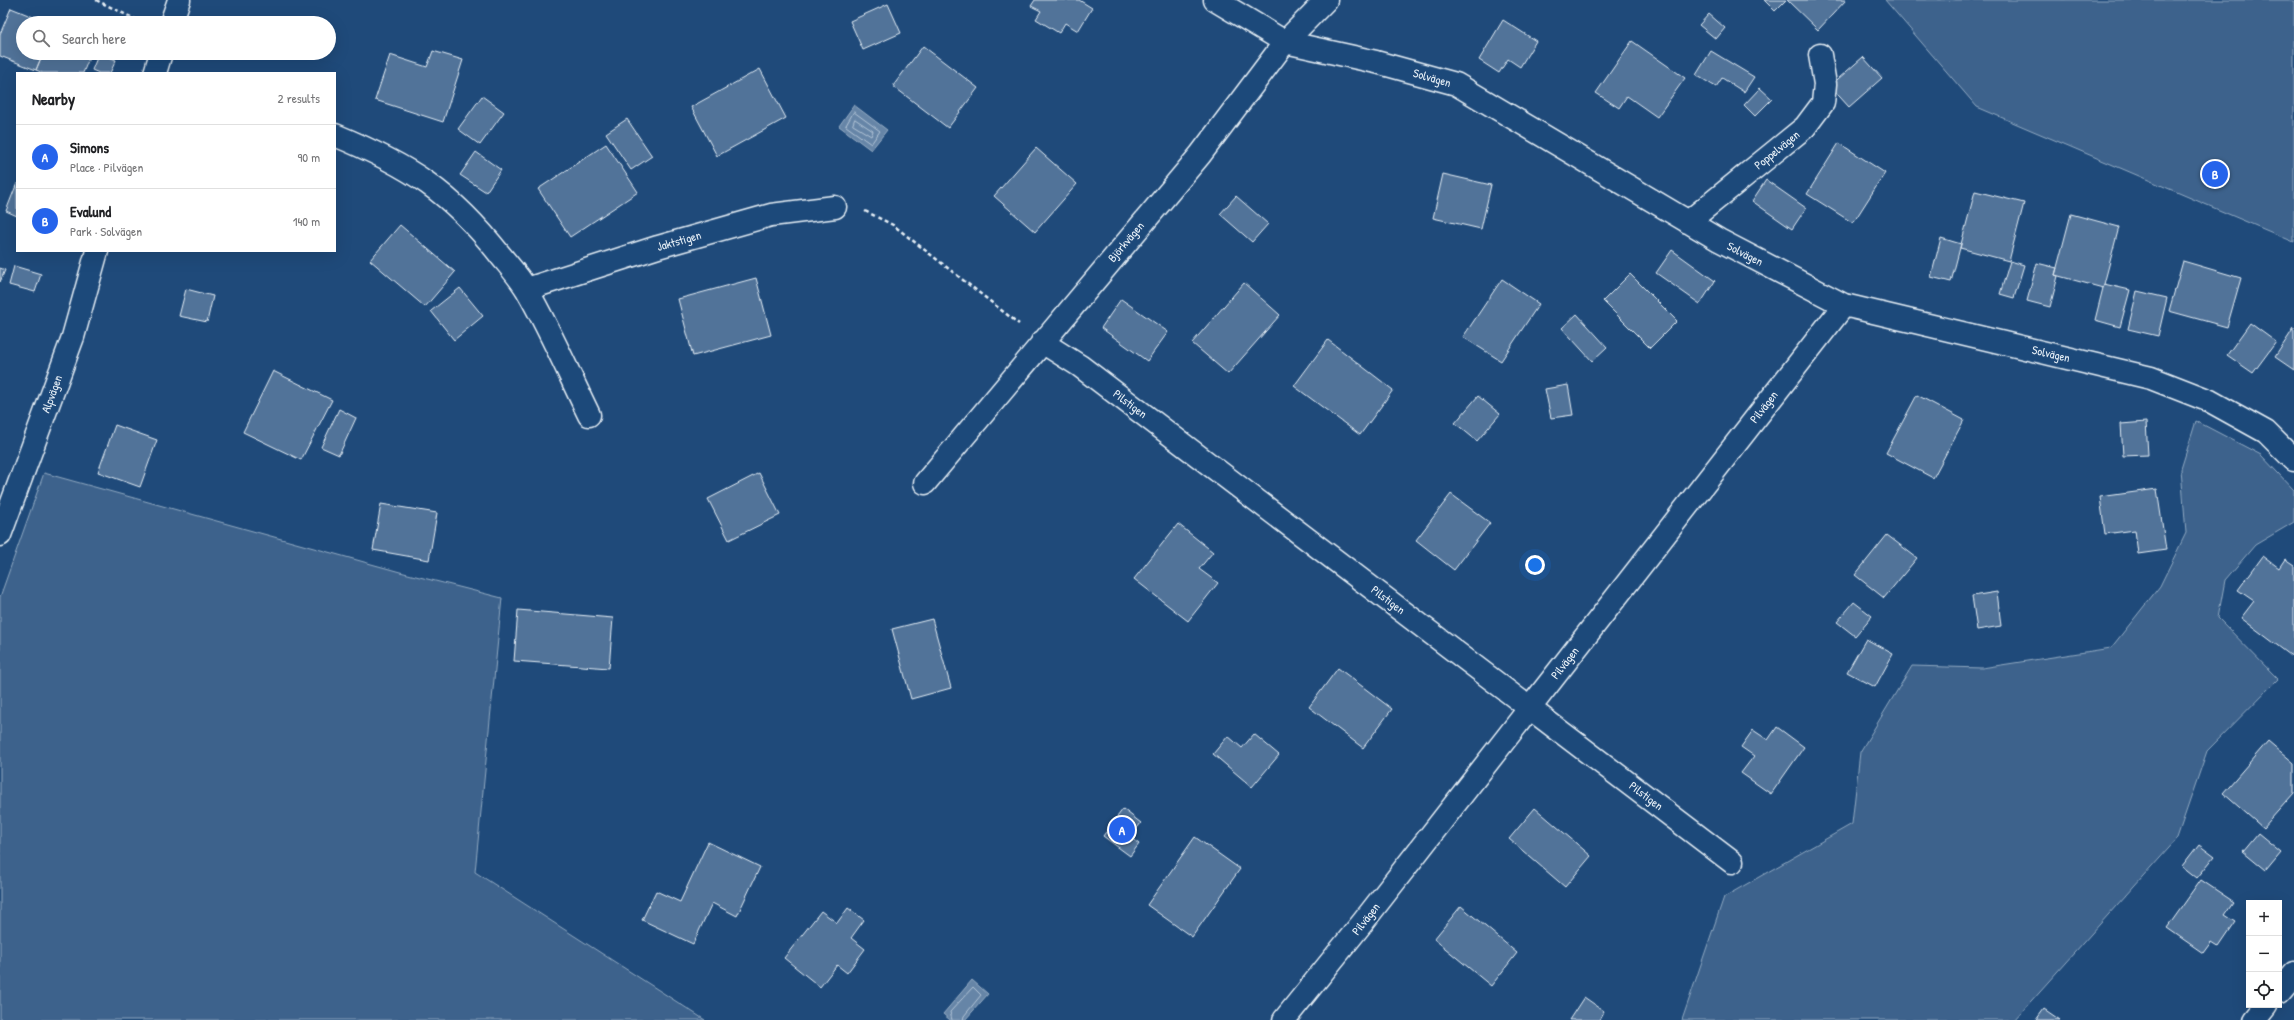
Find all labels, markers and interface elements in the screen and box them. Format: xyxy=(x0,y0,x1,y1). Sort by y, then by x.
search box xyxy=(16,16,336,60)
icon: search xyxy=(30,27,52,49)
text: Search here xyxy=(62,28,126,49)
street label: Solvägen xyxy=(1411,64,1453,91)
text: Nearby xyxy=(32,87,75,110)
text: 2 results xyxy=(278,89,320,107)
street label: Poppelvägen xyxy=(1750,126,1803,173)
text: Simons xyxy=(70,137,109,158)
text: A xyxy=(42,148,48,166)
text: 90 m xyxy=(298,148,320,166)
text: Place · Pilvägen xyxy=(70,158,143,176)
pin: B xyxy=(2202,159,2228,189)
text: Evalund xyxy=(70,201,111,222)
text: B xyxy=(42,212,48,230)
text: 140 m xyxy=(293,212,320,230)
street label: Björkvägen xyxy=(1104,218,1148,266)
text: Park · Solvägen xyxy=(70,222,142,240)
street label: Jaktstigen xyxy=(655,226,703,255)
street label: Solvägen xyxy=(1724,237,1766,270)
street label: Solvägen xyxy=(2030,341,2072,366)
street label: Alpvägen xyxy=(37,372,66,415)
street label: Pilstigen xyxy=(1110,385,1151,422)
street label: Pilvägen xyxy=(1746,387,1782,426)
your location xyxy=(1525,555,1545,575)
street label: Pilstigen xyxy=(1368,581,1409,618)
street label: Pilvägen xyxy=(1547,643,1583,682)
street label: Pilstigen xyxy=(1626,777,1667,814)
pin: A xyxy=(1109,815,1135,845)
street label: Pilvägen xyxy=(1348,899,1384,938)
map controls xyxy=(2246,900,2282,1008)
button: + xyxy=(2246,900,2282,936)
button: − xyxy=(2246,936,2282,972)
button: locate xyxy=(2246,972,2282,1008)

